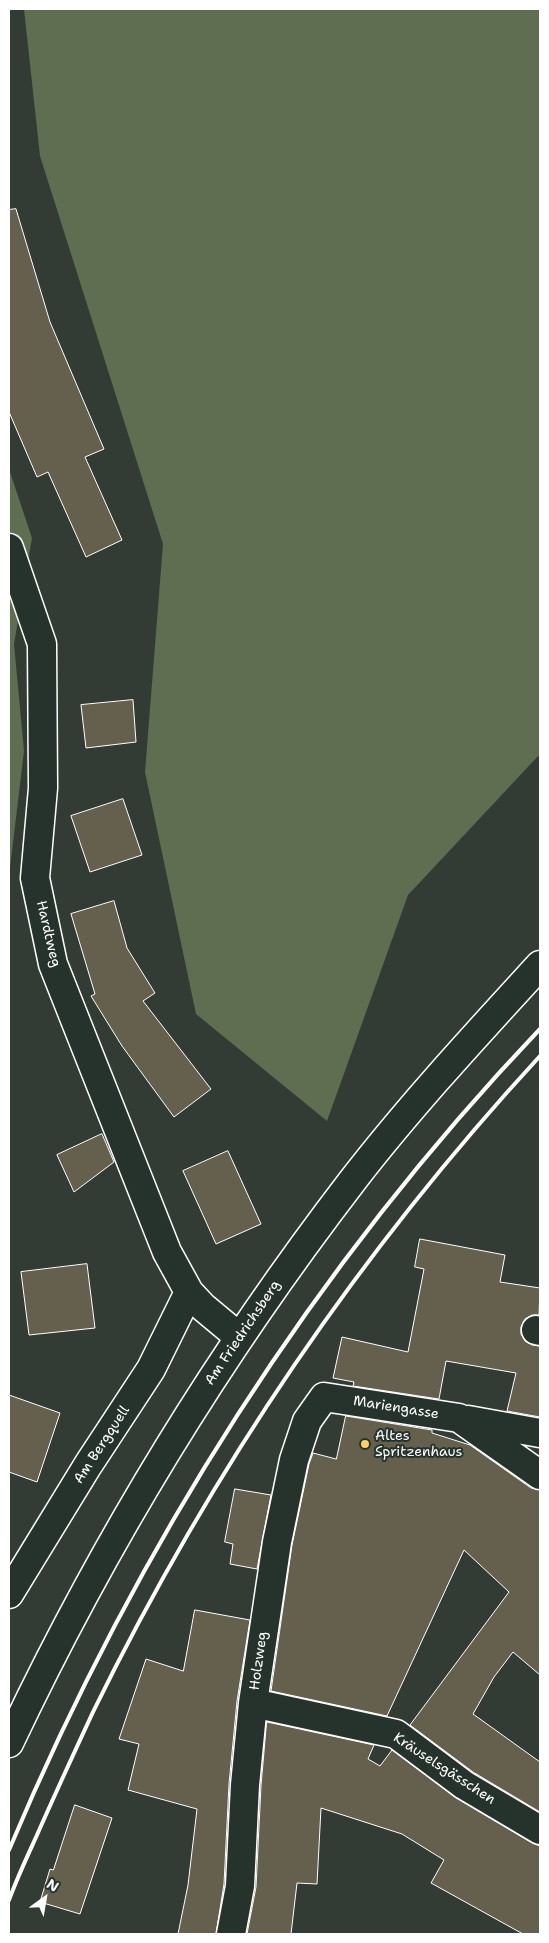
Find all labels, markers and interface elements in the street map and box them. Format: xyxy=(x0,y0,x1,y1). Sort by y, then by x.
street label: Hardtweg xyxy=(32,899,64,969)
street label: Am Friedrichsberg xyxy=(202,1277,284,1389)
street label: Mariengasse xyxy=(352,1393,440,1423)
street label: Am Bergquell xyxy=(71,1403,133,1487)
place label: Altes Spritzenhaus xyxy=(375,1428,462,1460)
marker: Altes Spritzenhaus xyxy=(359,1438,371,1450)
street label: Holzweg xyxy=(247,1631,271,1691)
street label: Kräuselsgässchen xyxy=(390,1730,498,1808)
north arrow xyxy=(20,1873,70,1923)
text: N xyxy=(43,1875,62,1896)

